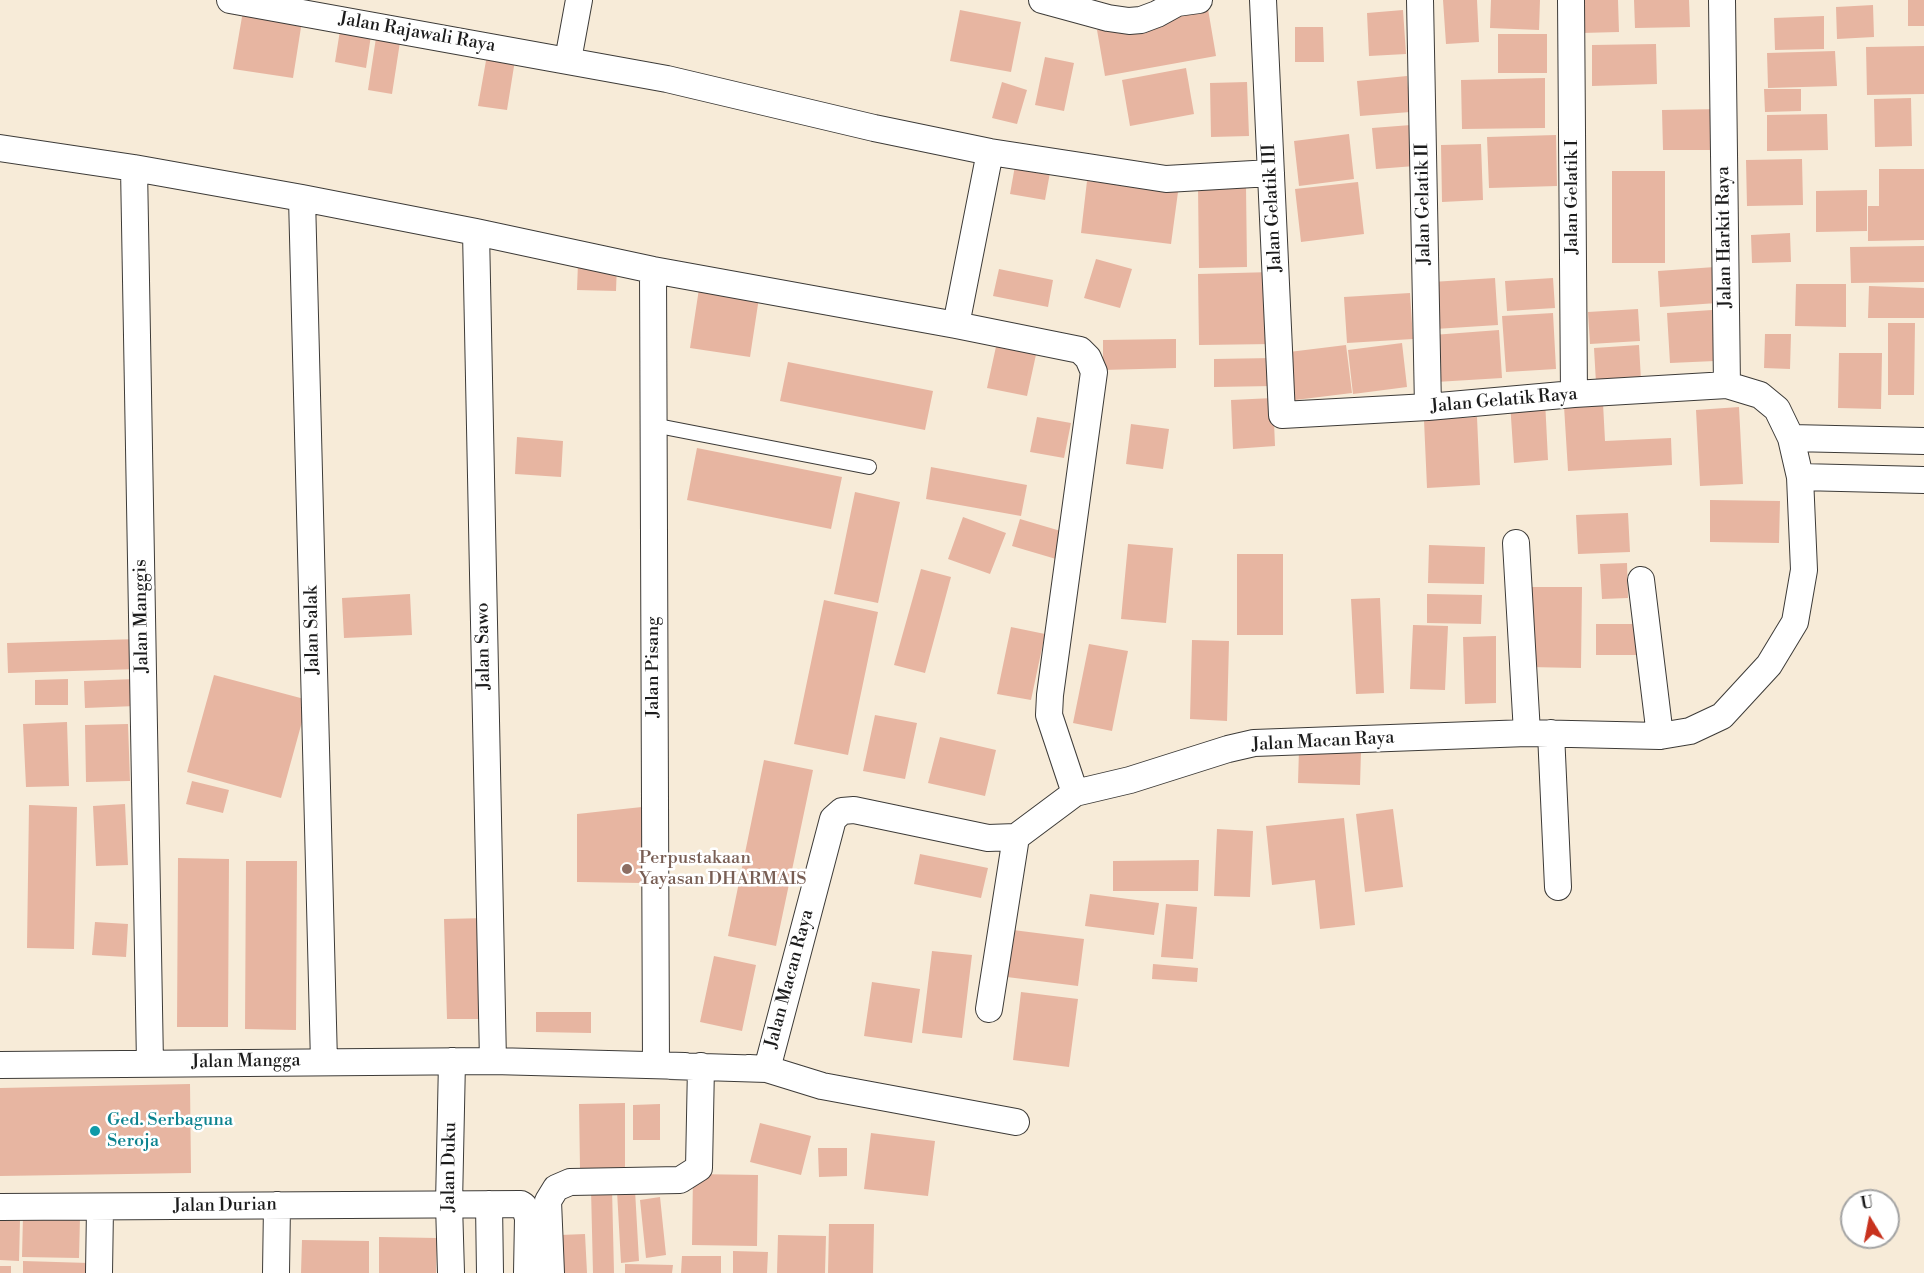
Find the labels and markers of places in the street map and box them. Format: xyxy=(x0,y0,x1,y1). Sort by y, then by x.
place label: Perpustakaan Yayasan DHARMAIS xyxy=(639,848,807,890)
marker: Perpustakaan Yayasan DHARMAIS xyxy=(620,862,634,876)
place label: Ged. Serbaguna Seroja xyxy=(107,1110,233,1152)
marker: Ged. Serbaguna Seroja xyxy=(88,1124,102,1138)

